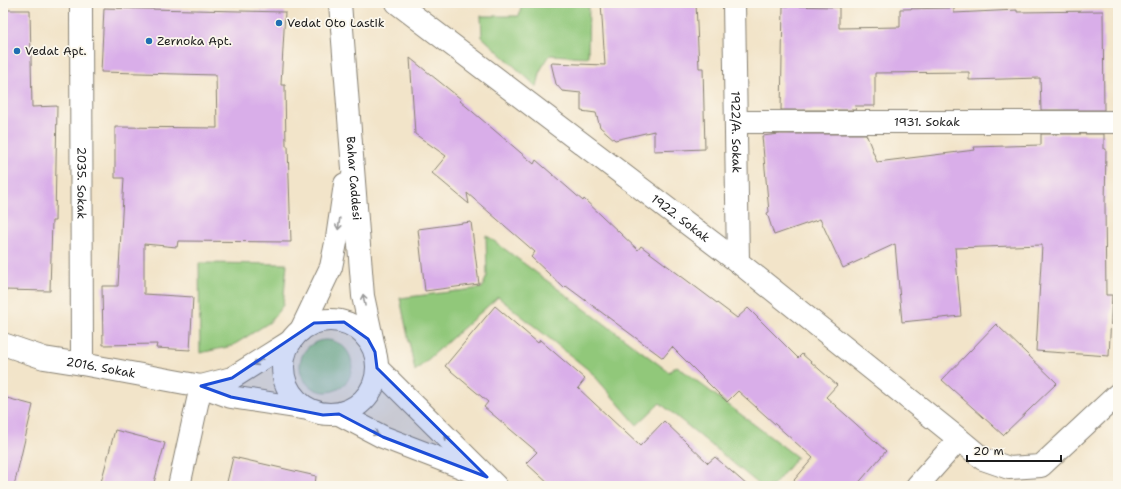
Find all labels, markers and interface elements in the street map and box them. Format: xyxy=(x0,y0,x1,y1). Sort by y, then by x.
place label: Vedat Oto Lastik xyxy=(287,15,385,31)
marker: Vedat Oto Lastik xyxy=(274,18,284,28)
place label: Zernoka Apt. xyxy=(157,33,232,49)
marker: Zernoka Apt. xyxy=(144,36,154,46)
place label: Vedat Apt. xyxy=(25,43,87,59)
marker: Vedat Apt. xyxy=(12,46,22,56)
street label: 1922/A. Sokak xyxy=(727,91,745,173)
street label: 1931. Sokak xyxy=(894,114,960,130)
street label: Bahar Caddesi xyxy=(343,136,365,221)
street label: 2035. Sokak xyxy=(73,147,90,219)
street label: 1922. Sokak xyxy=(648,191,713,246)
one-way arrow xyxy=(335,217,343,230)
one-way arrow xyxy=(360,294,368,307)
street label: 2016. Sokak xyxy=(65,354,137,382)
one-way arrow xyxy=(252,358,264,366)
one-way arrow xyxy=(367,429,379,436)
one-way arrow xyxy=(444,435,454,445)
scale bar xyxy=(967,437,1061,463)
text: 20 m xyxy=(973,443,1004,459)

